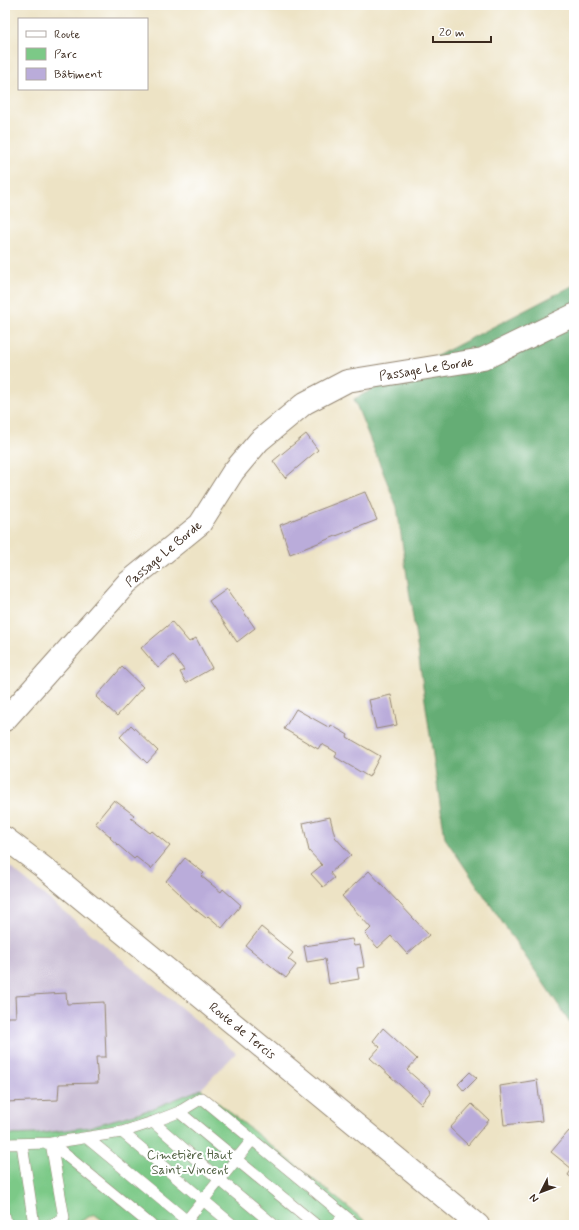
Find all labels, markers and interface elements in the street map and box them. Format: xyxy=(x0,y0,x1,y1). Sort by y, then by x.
legend xyxy=(18,18,148,90)
scale bar xyxy=(433,18,491,44)
text: 20 m xyxy=(439,25,465,41)
text: Route xyxy=(54,27,80,43)
text: Parc xyxy=(54,47,77,63)
text: Bâtiment xyxy=(54,67,103,83)
street label: Passage Le Borde xyxy=(378,354,474,385)
street label: Passage Le Borde xyxy=(122,517,206,591)
street label: Route de Tercis xyxy=(205,999,279,1063)
park label: Cimetière Haut Saint-Vincent xyxy=(147,1147,233,1179)
north arrow xyxy=(521,1172,561,1212)
text: N xyxy=(527,1191,542,1205)

